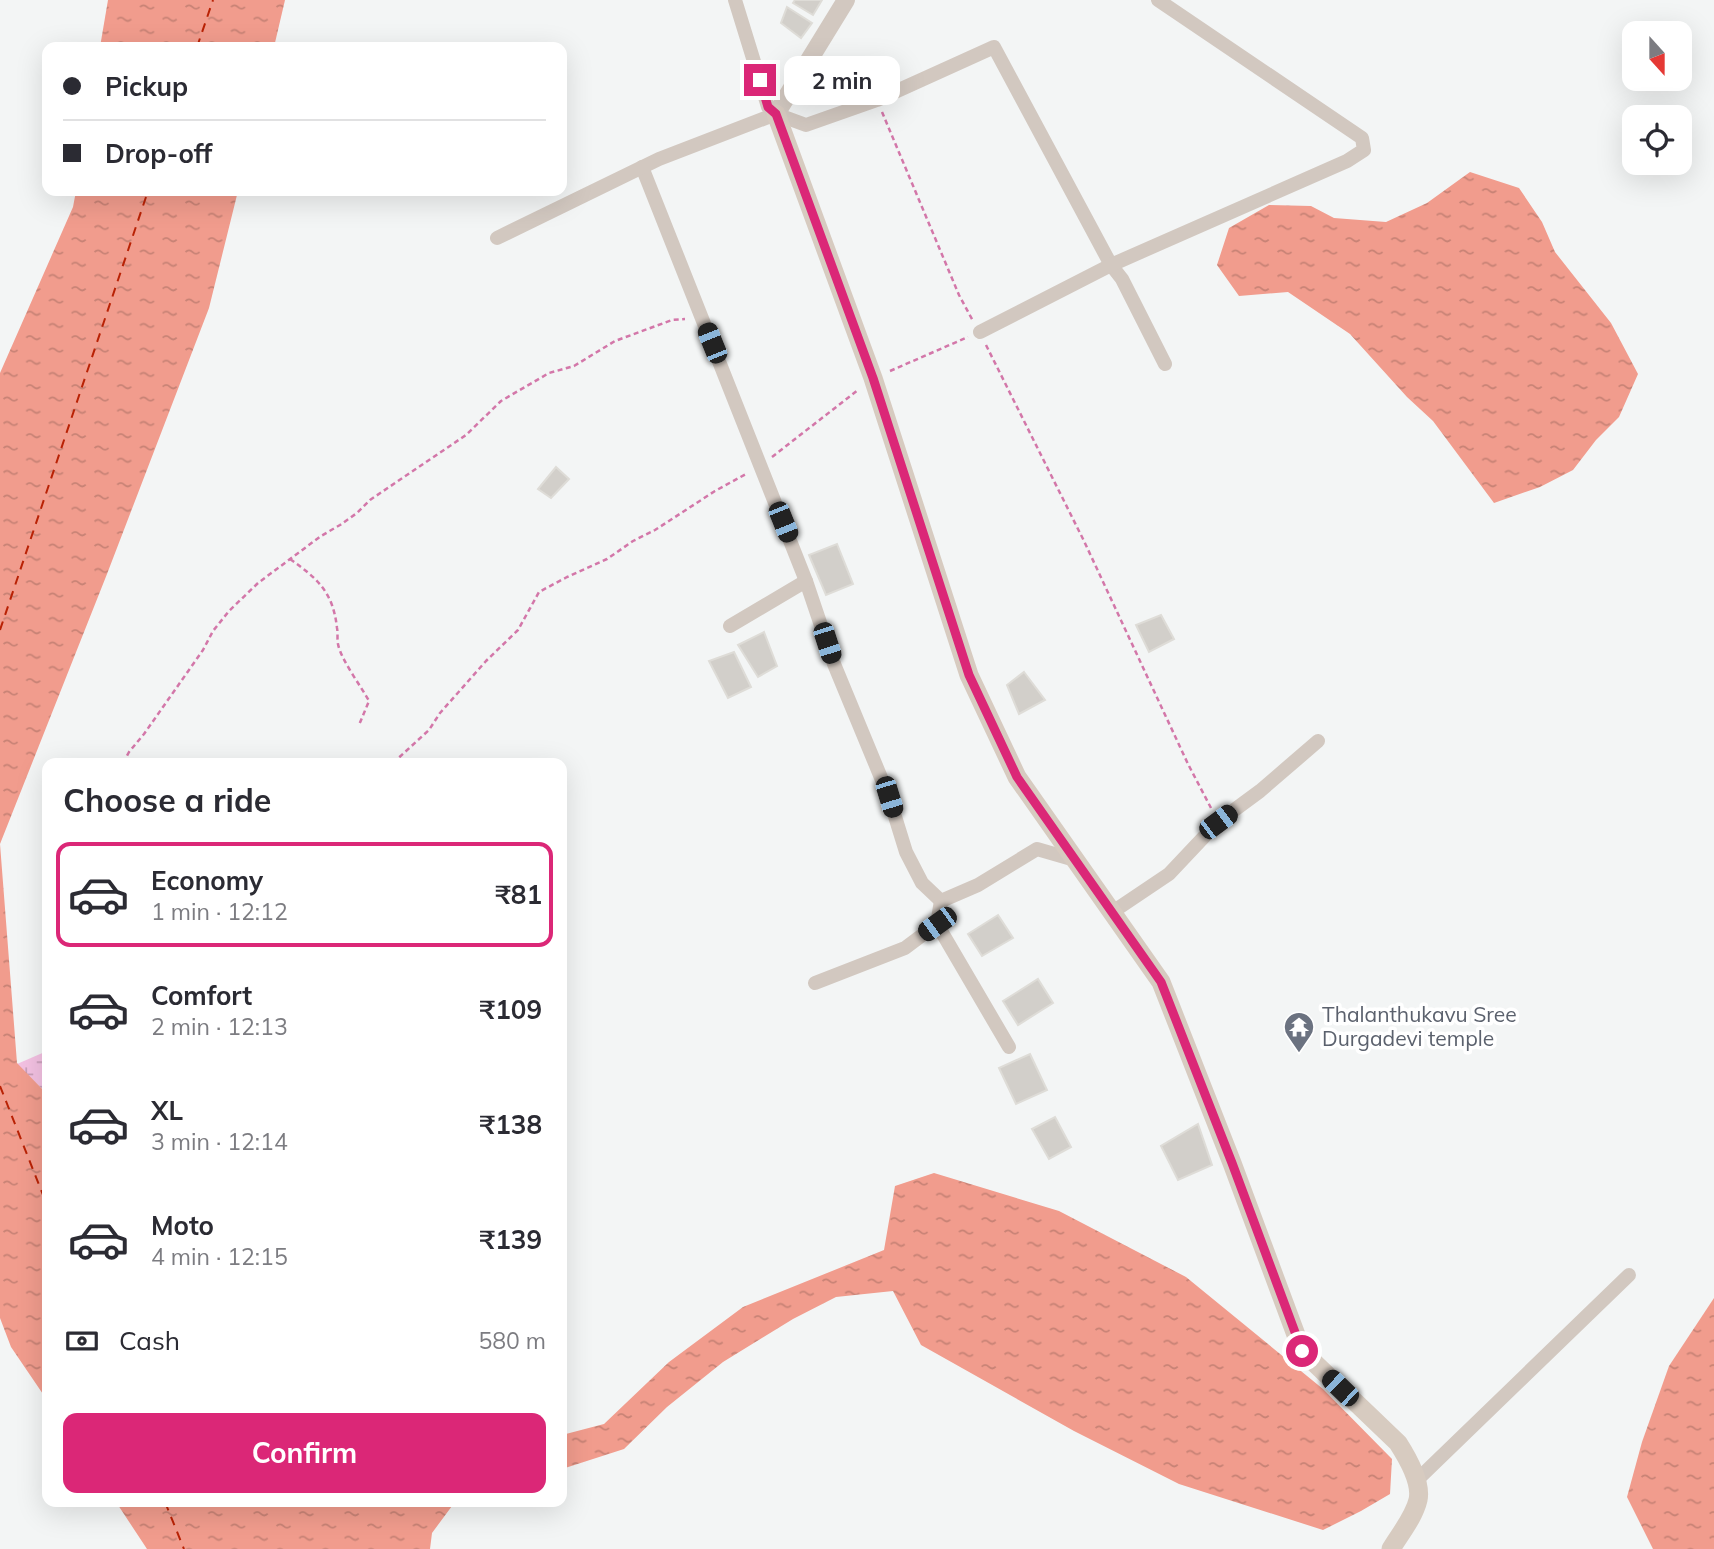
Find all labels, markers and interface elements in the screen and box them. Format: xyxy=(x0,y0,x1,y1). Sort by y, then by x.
north arrow xyxy=(1622,21,1692,91)
map controls xyxy=(1622,21,1692,175)
callout: 2 min xyxy=(784,56,900,104)
route end xyxy=(744,64,776,96)
text: 2 min xyxy=(812,66,872,95)
text: Pickup xyxy=(105,70,188,103)
button: locate xyxy=(1622,105,1692,175)
text: Drop-off xyxy=(105,137,212,170)
car xyxy=(695,320,730,366)
car xyxy=(766,499,801,545)
car xyxy=(811,620,844,666)
car xyxy=(873,774,906,820)
text: Choose a ride xyxy=(63,780,271,820)
car xyxy=(1195,801,1242,843)
icon: car xyxy=(67,863,130,926)
text: Economy xyxy=(151,864,263,897)
text: ₹81 xyxy=(495,878,542,911)
text: 1 min · 12:12 xyxy=(151,897,288,926)
car xyxy=(914,903,961,945)
icon: car xyxy=(67,978,130,1041)
text: Comfort xyxy=(151,979,252,1012)
text: ₹109 xyxy=(480,993,542,1026)
place label: Thalanthukavu Sree Durgadevi temple xyxy=(1322,1001,1517,1051)
temple icon: Thalanthukavu Sree Durgadevi temple xyxy=(1282,1010,1316,1054)
text: 2 min · 12:13 xyxy=(151,1012,288,1041)
icon: car xyxy=(67,1093,130,1156)
text: XL xyxy=(151,1094,183,1127)
text: ₹138 xyxy=(480,1108,542,1141)
text: 3 min · 12:14 xyxy=(151,1127,288,1156)
icon: car xyxy=(67,1208,130,1271)
text: Moto xyxy=(151,1209,214,1242)
text: ₹139 xyxy=(480,1223,542,1256)
text: 4 min · 12:15 xyxy=(151,1242,288,1271)
icon: cash xyxy=(63,1322,101,1360)
text: Cash xyxy=(119,1324,180,1357)
text: 580 m xyxy=(478,1326,546,1355)
route start xyxy=(1286,1335,1318,1367)
car xyxy=(1318,1366,1363,1410)
button: Confirm xyxy=(63,1413,546,1493)

